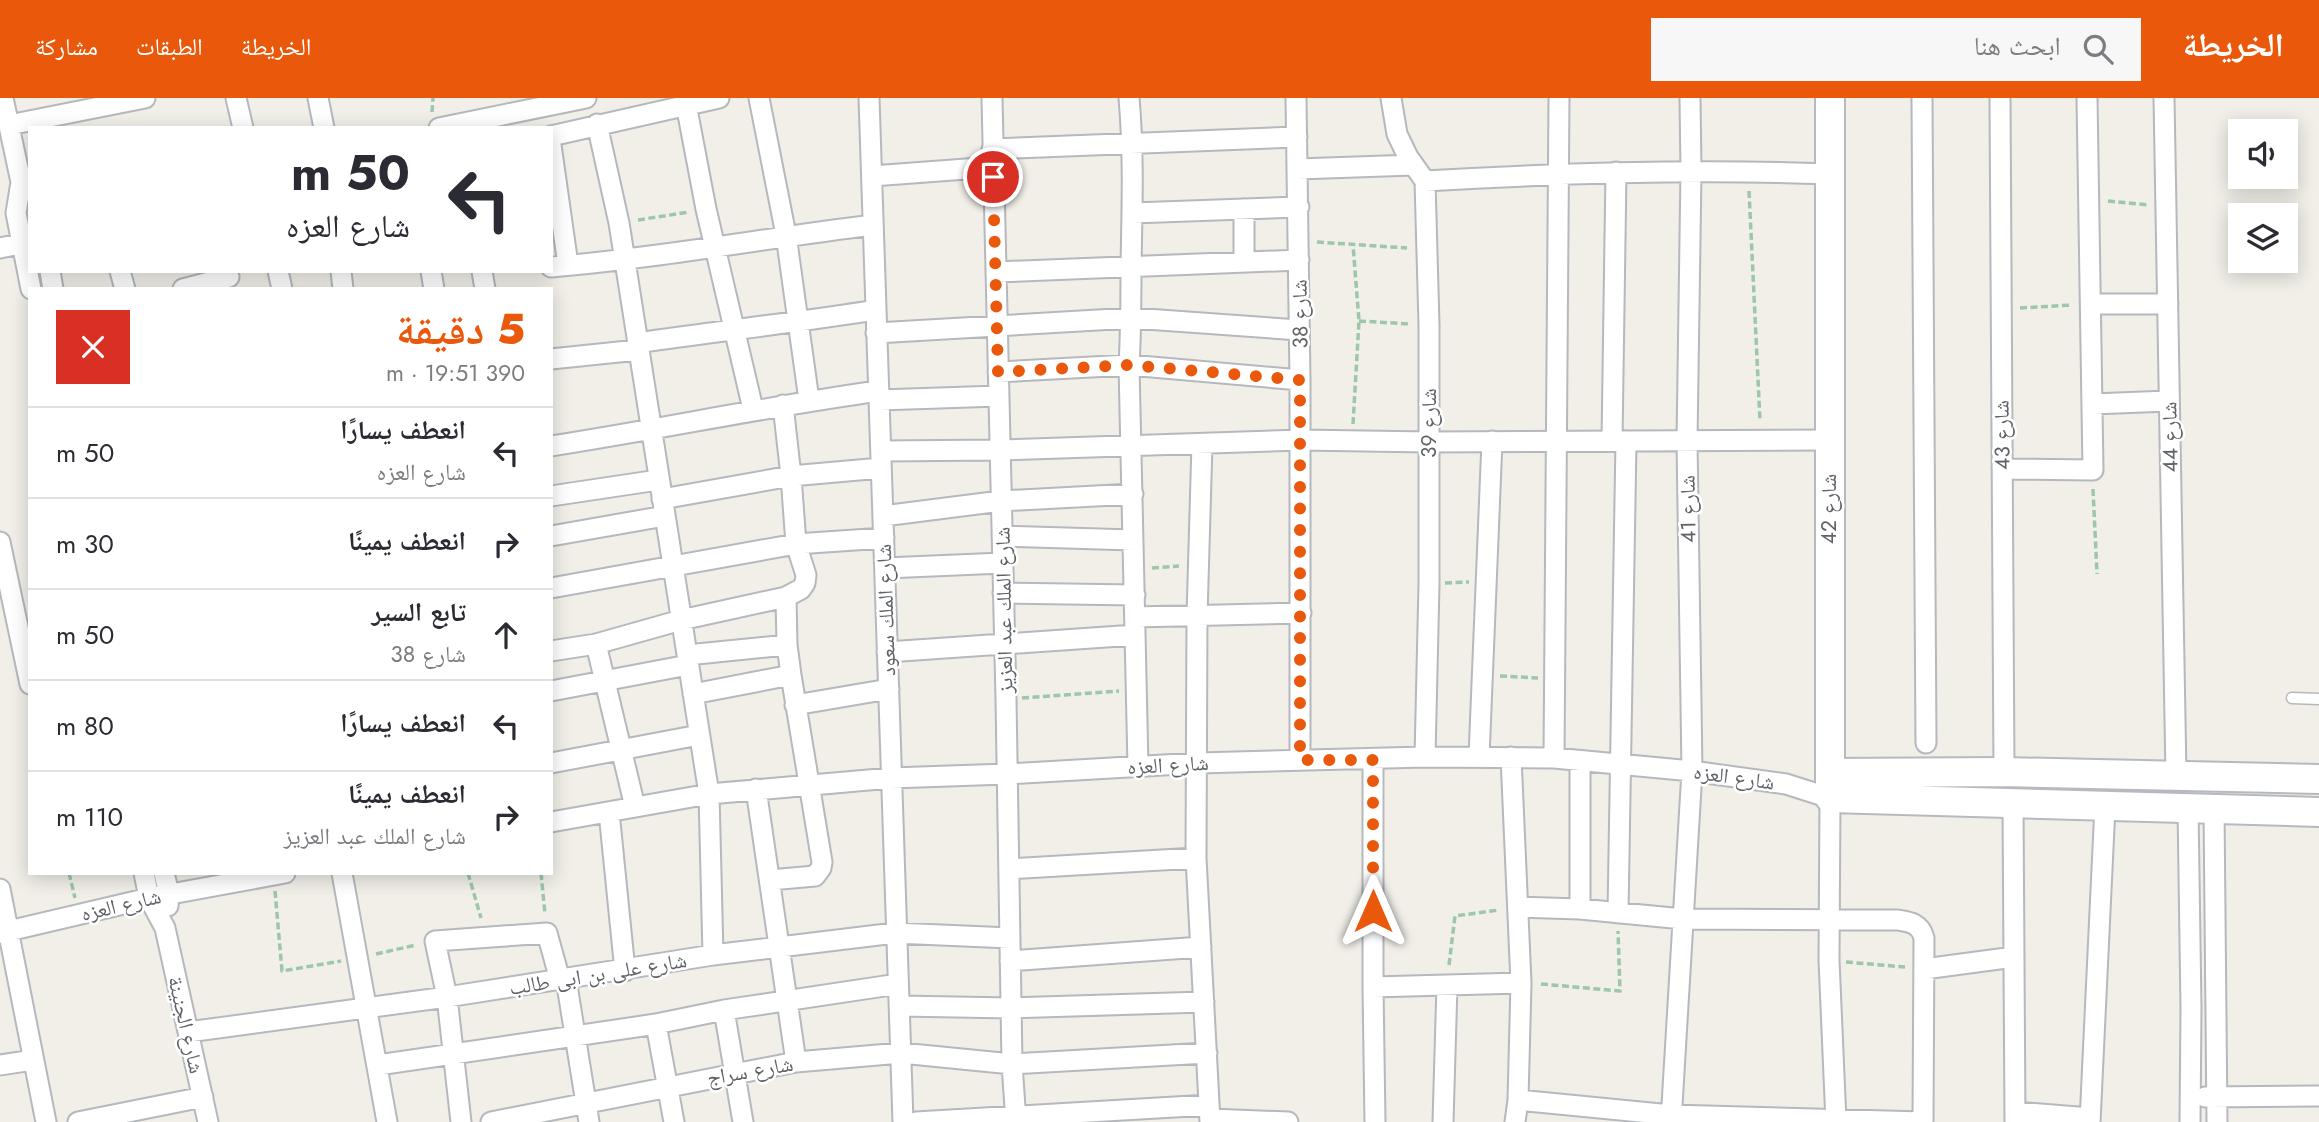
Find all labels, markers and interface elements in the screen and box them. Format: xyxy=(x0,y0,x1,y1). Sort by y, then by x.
search box xyxy=(1651,18,2141,81)
text: الخريطة xyxy=(2183,21,2284,68)
text: ابحث هنا xyxy=(1974,27,2061,65)
text: مشاركة xyxy=(35,29,98,64)
text: الطبقات xyxy=(136,29,203,64)
text: الخريطة xyxy=(241,29,311,64)
icon: search xyxy=(2079,30,2117,68)
map controls xyxy=(2228,119,2298,273)
button: sound xyxy=(2228,119,2298,189)
text: 50 m xyxy=(291,138,410,208)
pin xyxy=(963,147,1023,207)
icon: left xyxy=(434,154,525,245)
icon: arrive xyxy=(974,158,1012,196)
text: شارع العزه xyxy=(286,203,410,249)
button: layers xyxy=(2228,203,2298,273)
street label: شارع 38 xyxy=(1284,279,1316,349)
text: 5 دقيقة xyxy=(396,299,525,360)
button: close xyxy=(56,310,130,384)
text: 390 m · 19:51 xyxy=(386,356,525,390)
street label: شارع 39 xyxy=(1414,388,1444,458)
street label: شارع 43 xyxy=(1986,400,2018,470)
street label: شارع 44 xyxy=(2154,401,2186,473)
text: انعطف يسارًا xyxy=(340,411,466,449)
text: 50 m xyxy=(56,434,114,472)
icon: left xyxy=(487,434,525,472)
text: شارع العزه xyxy=(377,455,466,489)
street label: شارع 42 xyxy=(1814,474,1844,544)
street label: شارع 41 xyxy=(1672,475,1704,543)
text: انعطف يمينًا xyxy=(348,522,466,560)
text: 30 m xyxy=(56,525,114,563)
icon: right xyxy=(487,525,525,563)
street label: شارع الملك عبد العزيز xyxy=(988,526,1020,695)
street label: شارع الملك سعود xyxy=(869,543,903,677)
text: تابع السير xyxy=(371,593,466,631)
text: 50 m xyxy=(56,616,114,654)
icon: ahead xyxy=(487,616,525,654)
text: شارع 38 xyxy=(390,637,466,671)
text: انعطف يسارًا xyxy=(340,704,466,742)
text: 80 m xyxy=(56,707,114,745)
icon: left xyxy=(487,707,525,745)
street label: شارع العزه xyxy=(1127,748,1209,782)
street label: شارع العزه xyxy=(1692,756,1776,798)
text: انعطف يمينًا xyxy=(348,775,466,813)
text: 110 m xyxy=(56,798,123,836)
icon: right xyxy=(487,798,525,836)
text: شارع الملك عبد العزيز xyxy=(284,819,466,853)
position arrow xyxy=(1336,874,1410,948)
street label: شارع العزه xyxy=(78,881,164,929)
street label: شارع على بن ابى طالب xyxy=(507,945,689,1003)
street label: شارع الجنينة xyxy=(160,973,212,1077)
street label: شارع سراج xyxy=(705,1049,795,1093)

